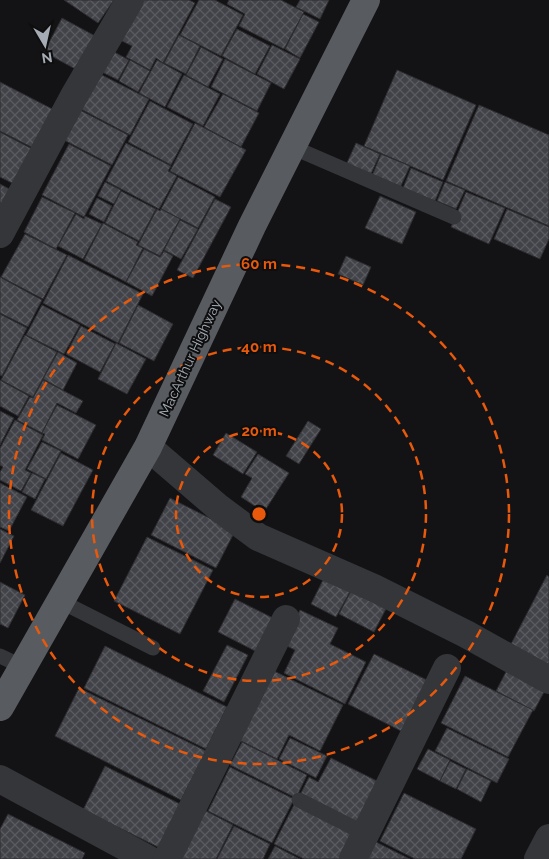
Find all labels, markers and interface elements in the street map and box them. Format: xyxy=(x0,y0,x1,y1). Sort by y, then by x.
north arrow xyxy=(20,20,70,70)
text: N xyxy=(41,49,54,67)
text: 60 m xyxy=(241,255,277,273)
street label: MacArthur Highway xyxy=(156,297,224,419)
text: 40 m xyxy=(241,338,277,356)
text: 20 m xyxy=(241,422,277,440)
centre of rings xyxy=(250,505,268,523)

